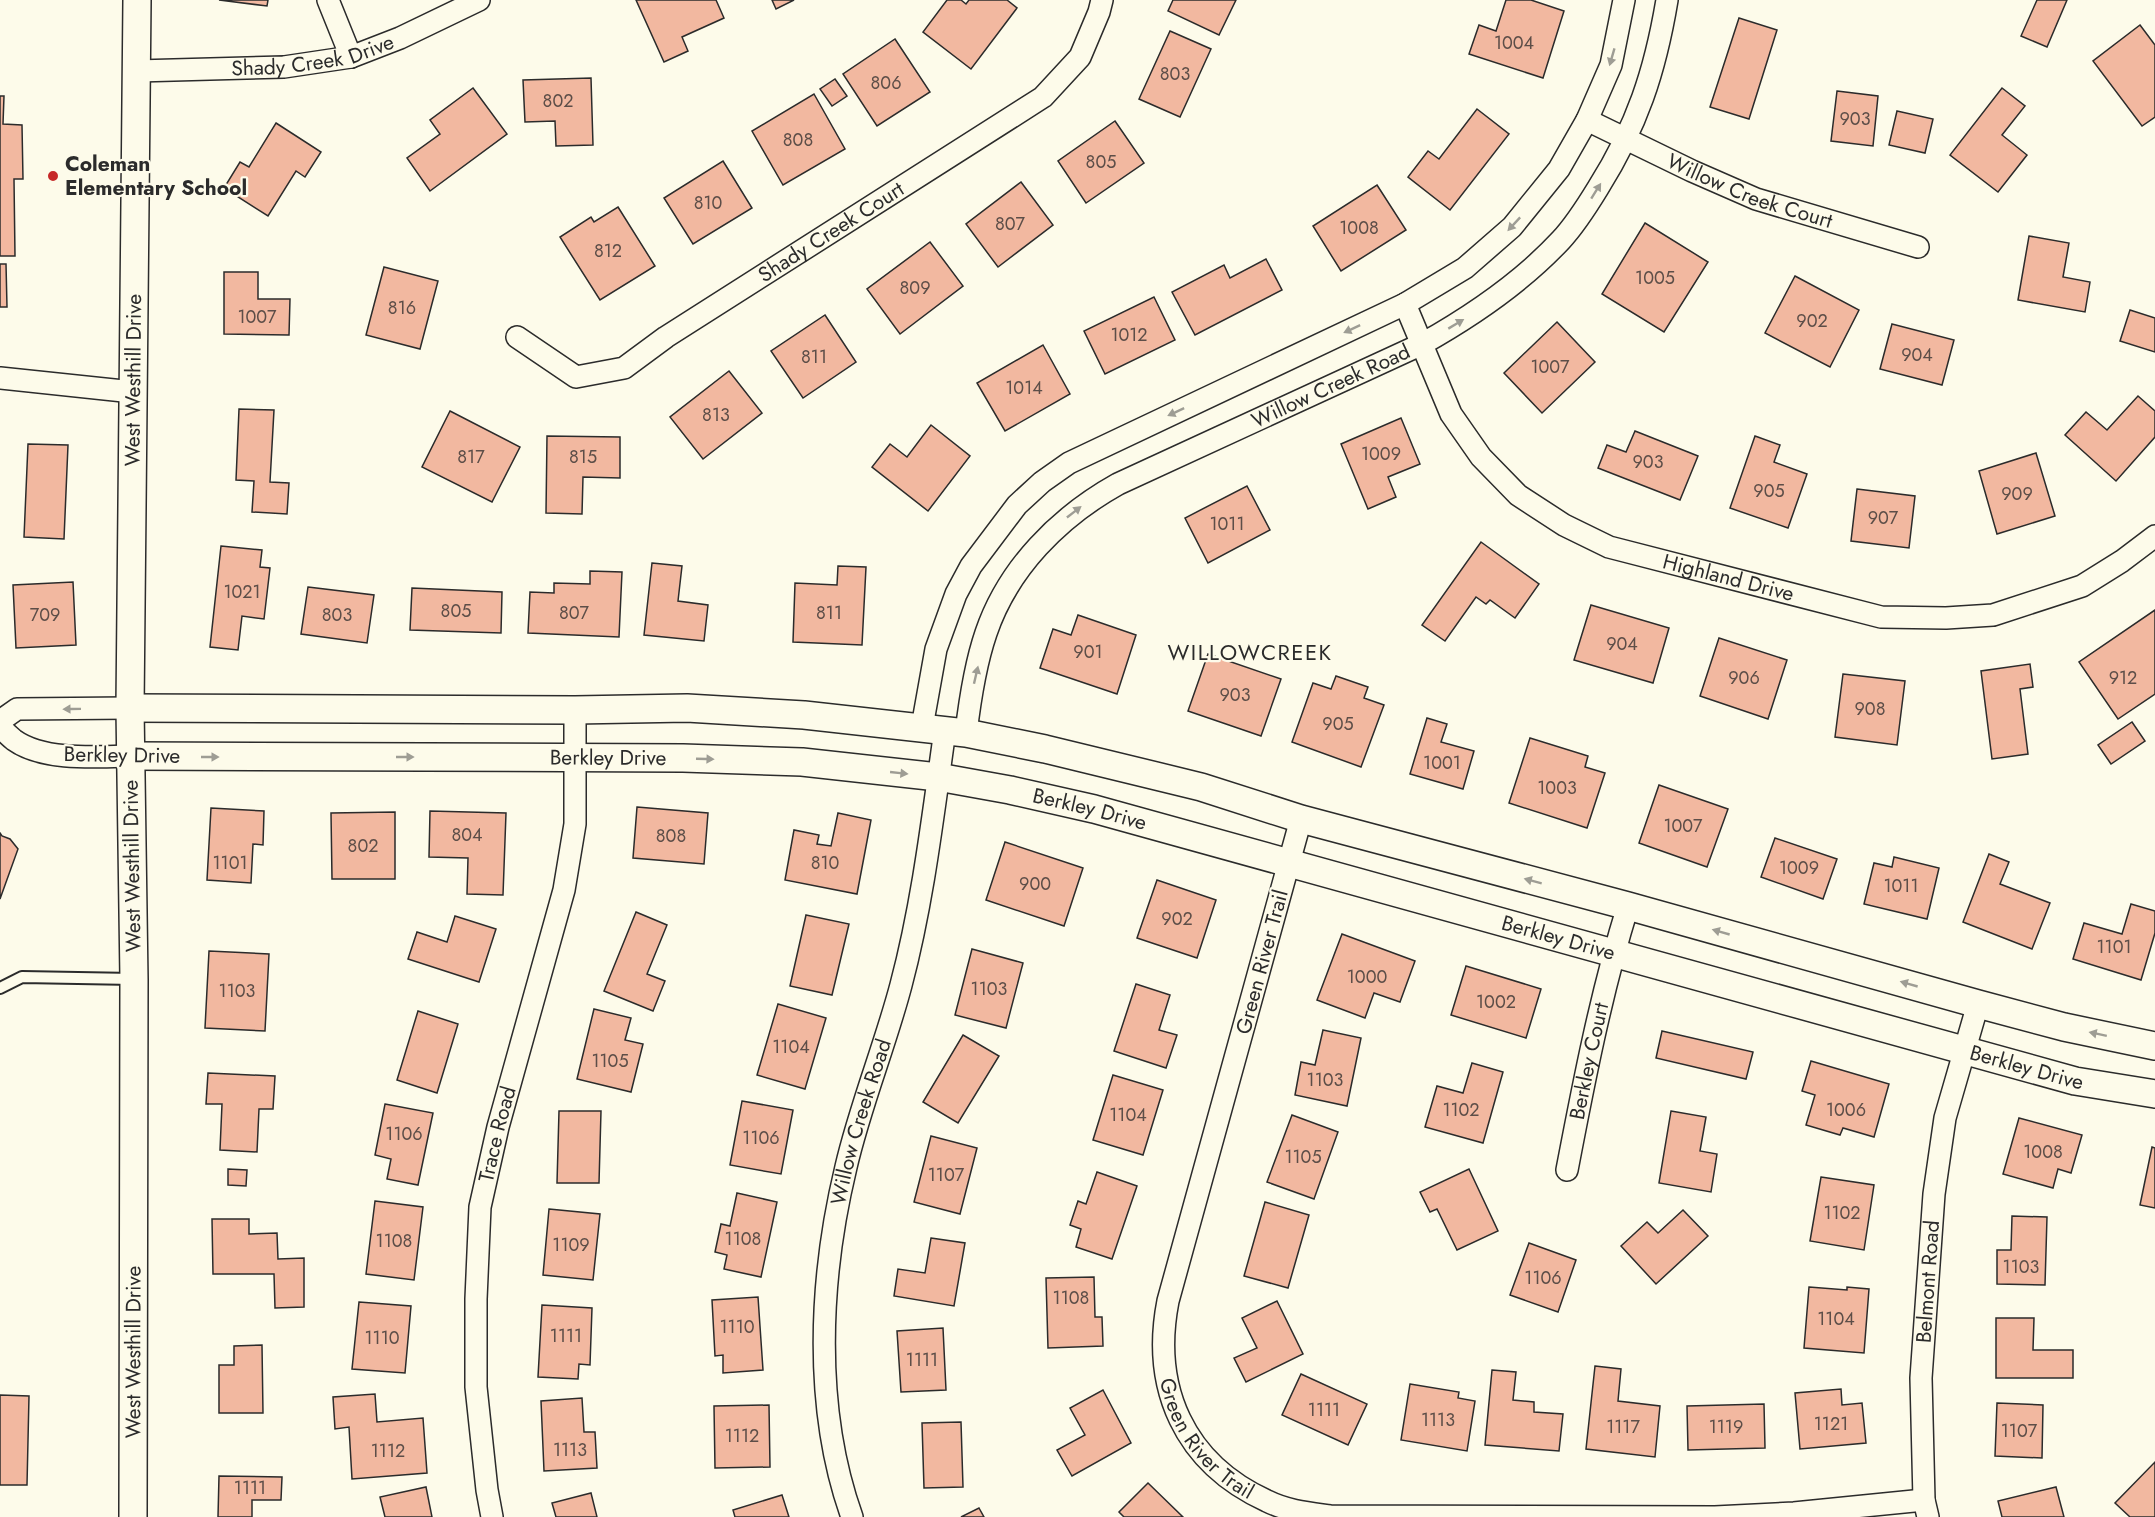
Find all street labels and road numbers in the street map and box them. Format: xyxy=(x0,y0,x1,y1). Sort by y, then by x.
street label: Shady Creek Drive xyxy=(231,27,398,83)
street label: Willow Creek Court xyxy=(1662,146,1836,236)
street label: Shady Creek Court xyxy=(752,174,910,290)
street label: West Westhill Drive xyxy=(117,293,149,466)
street label: Willow Creek Road xyxy=(1247,336,1415,435)
street label: Highland Drive xyxy=(1660,546,1797,609)
street label: Berkley Drive xyxy=(63,739,181,771)
street label: Berkley Drive xyxy=(550,743,667,773)
street label: West Westhill Drive xyxy=(115,779,149,952)
street label: Berkley Drive xyxy=(1030,781,1150,838)
street label: Green River Trail xyxy=(1228,887,1296,1037)
street label: Berkley Drive xyxy=(1498,908,1619,968)
street label: Berkley Court xyxy=(1562,1000,1616,1122)
street label: Willow Creek Road xyxy=(823,1035,899,1208)
street label: Berkley Drive xyxy=(1966,1038,2086,1097)
street label: Trace Road xyxy=(471,1083,524,1185)
street label: Belmont Road xyxy=(1909,1219,1947,1344)
street label: West Westhill Drive xyxy=(118,1266,148,1438)
street label: Green River Trail xyxy=(1152,1375,1260,1507)

